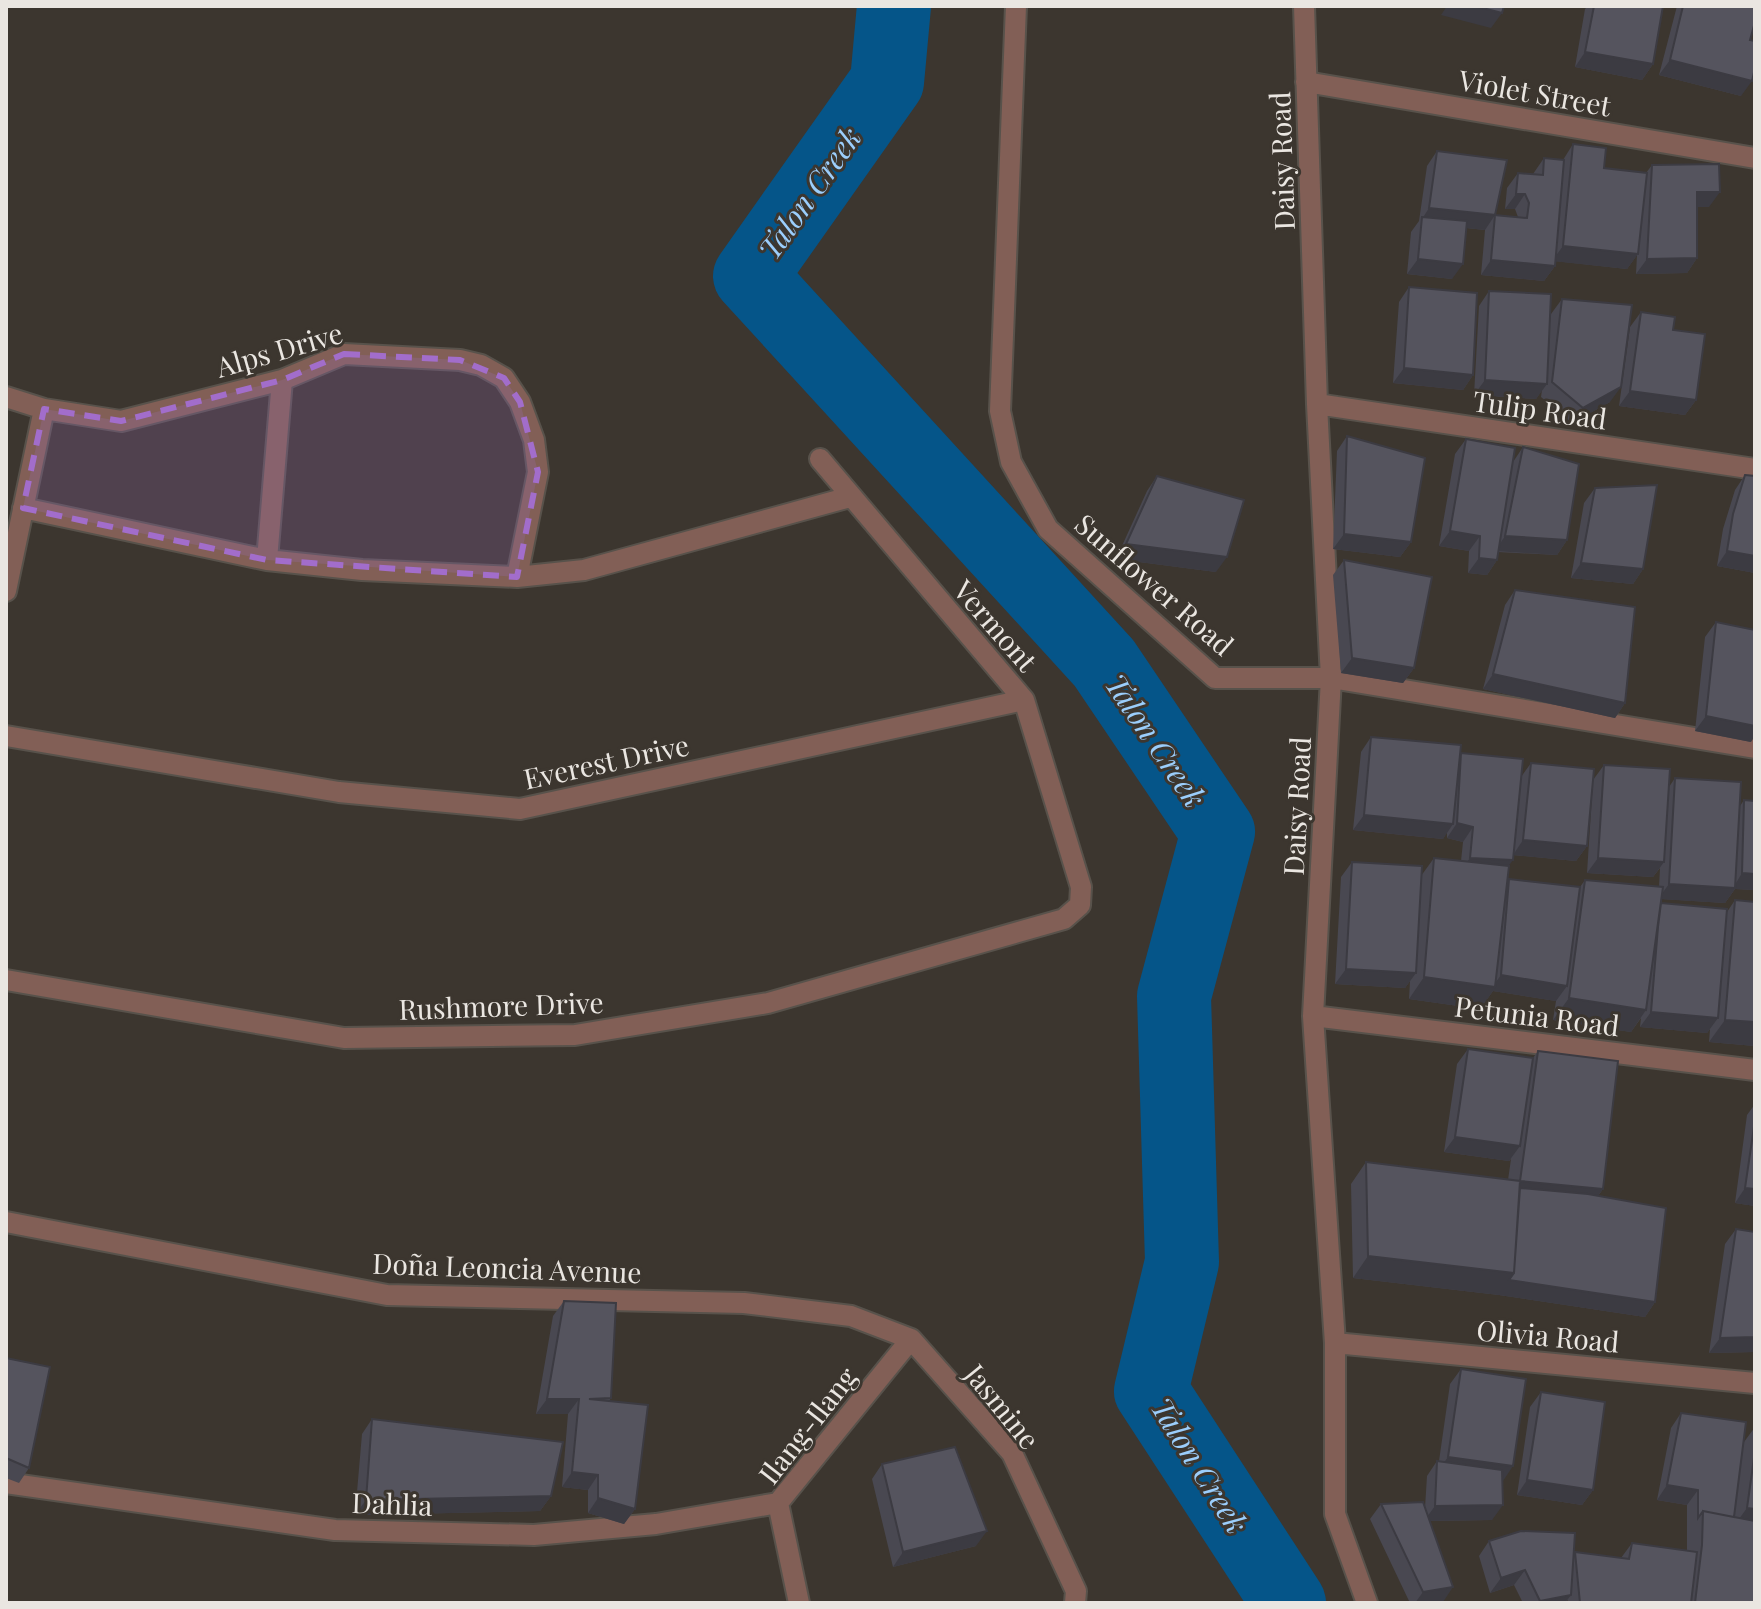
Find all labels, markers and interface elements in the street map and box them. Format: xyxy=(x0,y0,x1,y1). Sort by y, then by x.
street label: Violet Street xyxy=(1455,60,1615,124)
street label: Daisy Road xyxy=(1260,91,1302,231)
water label: Talon Creek xyxy=(749,119,869,267)
street label: Alps Drive xyxy=(210,313,347,385)
street label: Tulip Road xyxy=(1471,381,1609,437)
street label: Sunflower Road xyxy=(1068,505,1242,663)
street label: Vermont xyxy=(945,571,1047,679)
water label: Talon Creek xyxy=(1097,665,1215,815)
street label: Everest Drive xyxy=(520,725,692,797)
street label: Daisy Road xyxy=(1274,736,1318,876)
street label: Rushmore Drive xyxy=(398,983,604,1027)
street label: Petunia Road xyxy=(1453,987,1621,1043)
street label: Doña Leoncia Avenue xyxy=(372,1244,642,1290)
street label: Olivia Road xyxy=(1475,1310,1621,1360)
street label: Jasmine xyxy=(957,1355,1049,1456)
street label: Ilang-Ilang xyxy=(750,1359,864,1491)
water label: Talon Creek xyxy=(1142,1389,1258,1541)
street label: Dahlia xyxy=(351,1483,433,1523)

